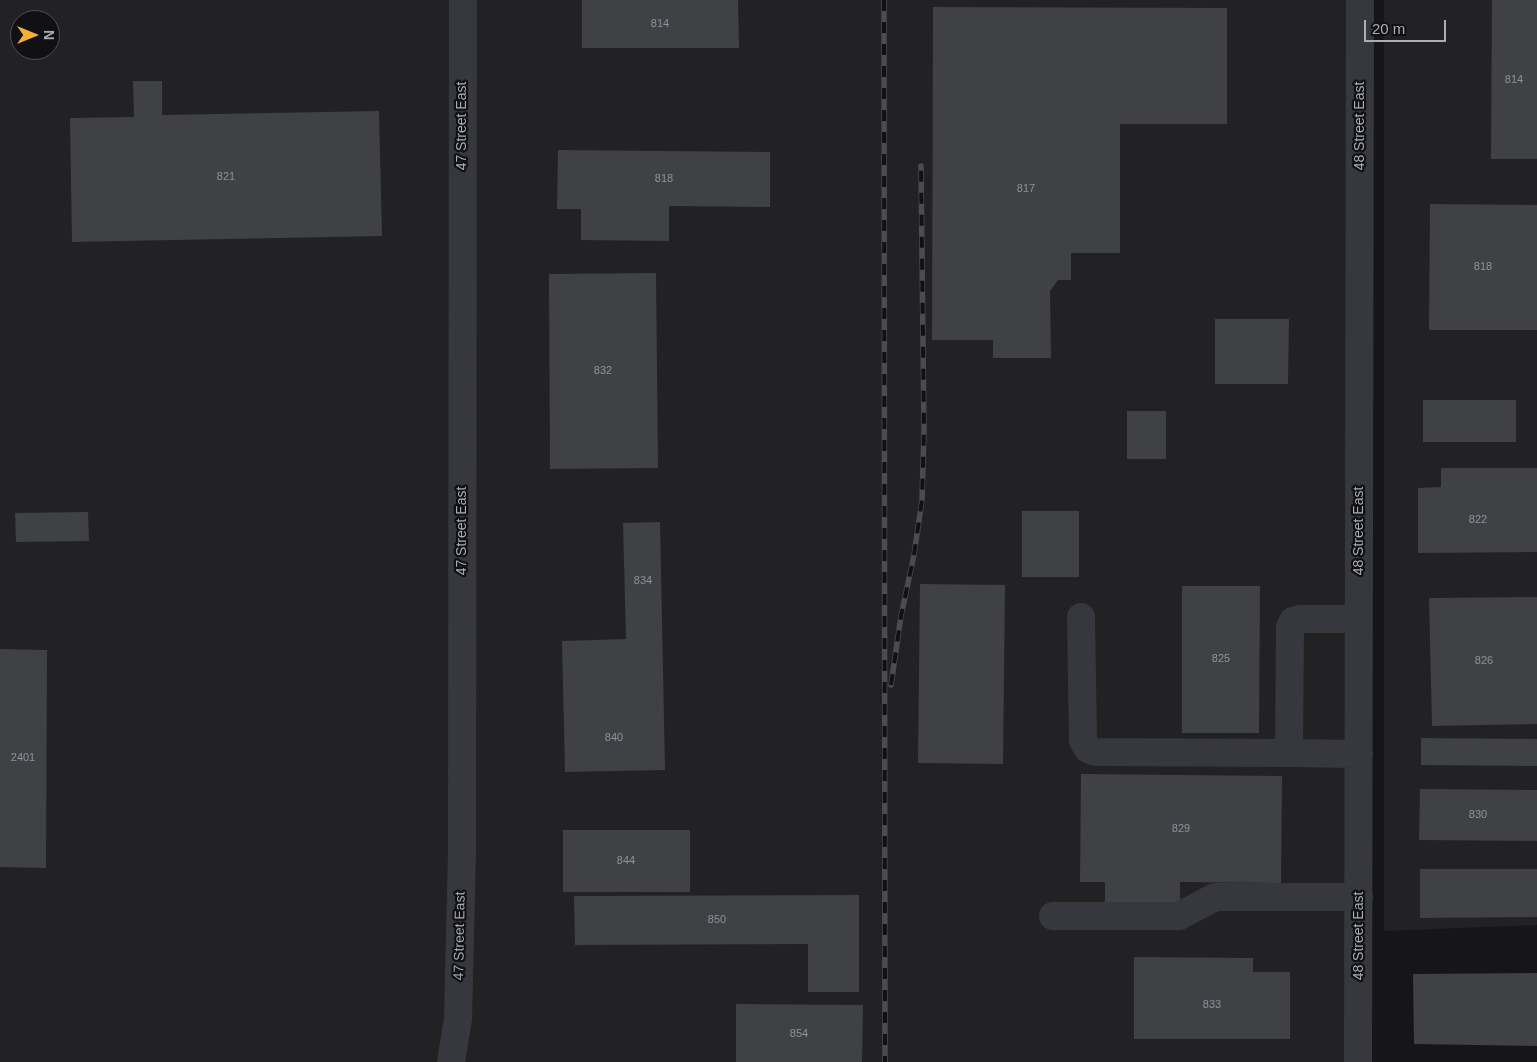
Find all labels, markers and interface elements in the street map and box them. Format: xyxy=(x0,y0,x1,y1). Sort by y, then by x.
north arrow xyxy=(10,10,60,60)
scale bar xyxy=(1367,10,1450,42)
house number: 814 xyxy=(651,17,669,31)
text: 20 m xyxy=(1372,20,1405,37)
text: N xyxy=(41,30,57,40)
house number: 814 xyxy=(1505,73,1523,87)
street label: 47 Street East xyxy=(454,82,470,170)
street label: 48 Street East xyxy=(1352,82,1368,170)
house number: 821 xyxy=(217,170,235,184)
house number: 818 xyxy=(655,172,673,186)
house number: 817 xyxy=(1017,182,1035,196)
house number: 818 xyxy=(1474,260,1492,274)
house number: 832 xyxy=(594,364,612,378)
street label: 47 Street East xyxy=(454,487,470,575)
street label: 48 Street East xyxy=(1351,487,1367,575)
house number: 822 xyxy=(1469,513,1487,527)
house number: 834 xyxy=(634,574,652,588)
house number: 825 xyxy=(1212,652,1230,666)
house number: 826 xyxy=(1475,654,1493,668)
house number: 840 xyxy=(605,731,623,745)
house number: 2401 xyxy=(11,751,35,765)
house number: 830 xyxy=(1469,808,1487,822)
house number: 829 xyxy=(1172,822,1190,836)
house number: 844 xyxy=(617,854,635,868)
street label: 47 Street East xyxy=(451,892,469,980)
street label: 48 Street East xyxy=(1351,892,1367,980)
house number: 850 xyxy=(708,913,726,927)
house number: 833 xyxy=(1203,998,1221,1012)
house number: 854 xyxy=(790,1027,808,1041)

